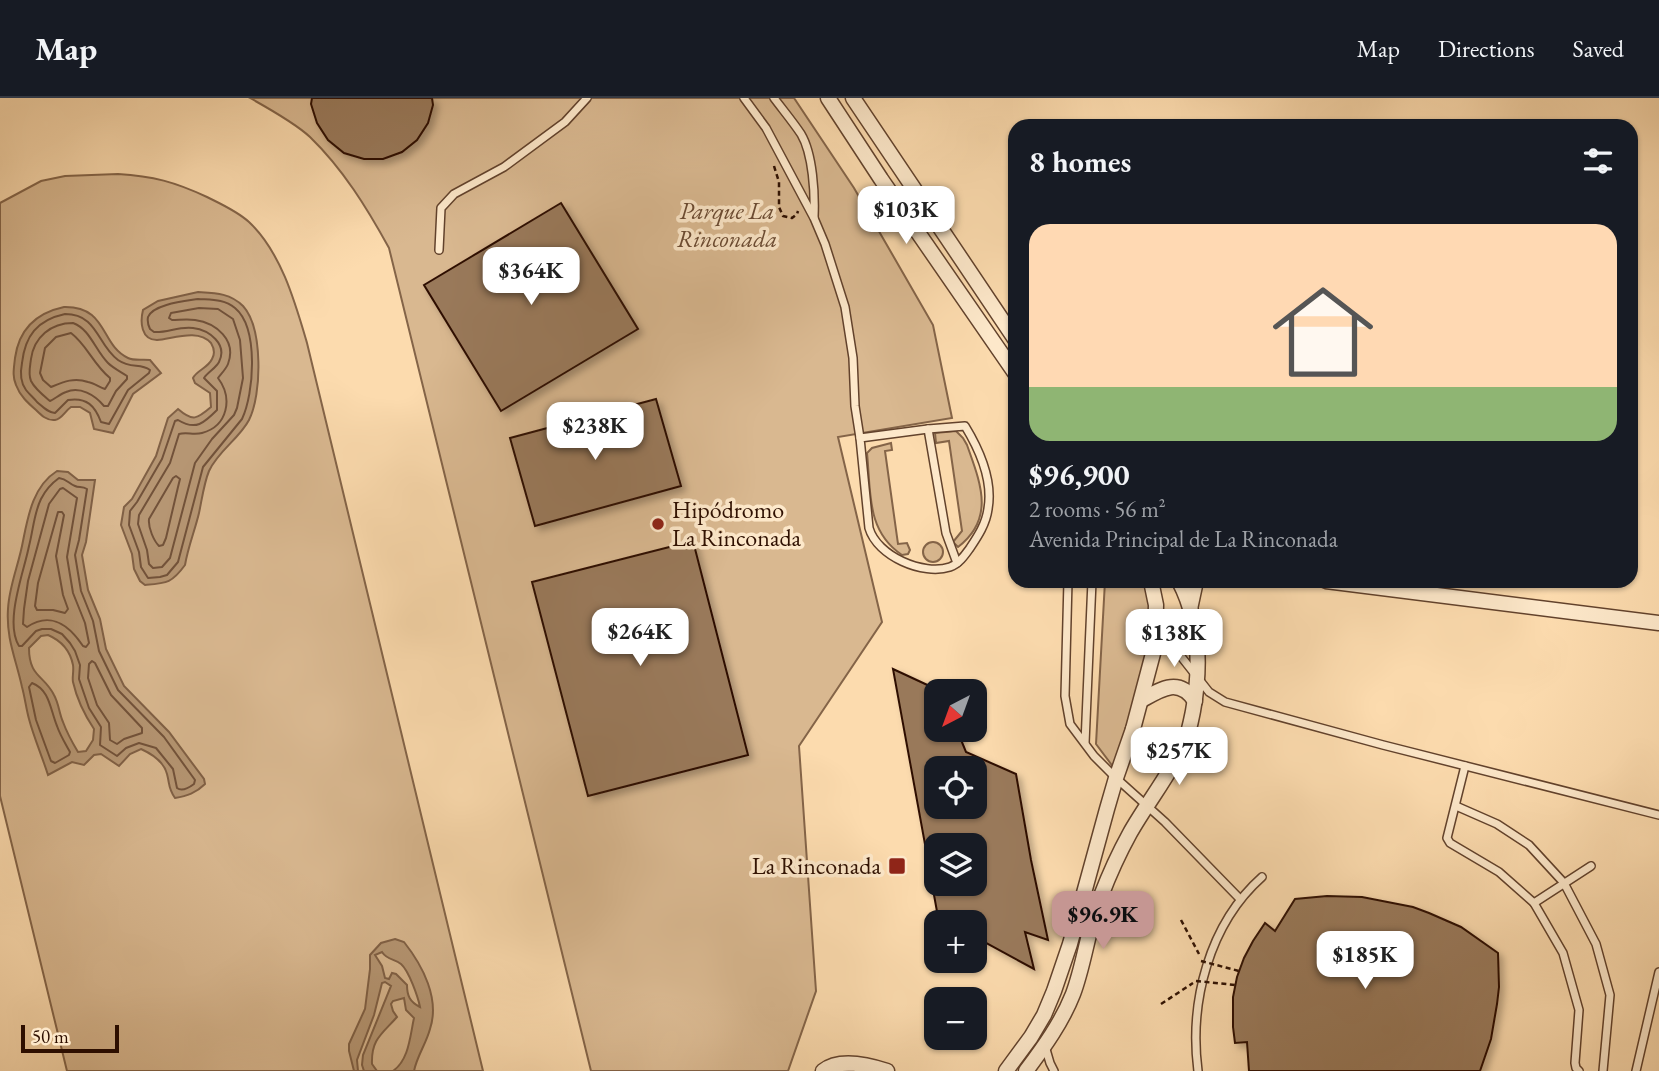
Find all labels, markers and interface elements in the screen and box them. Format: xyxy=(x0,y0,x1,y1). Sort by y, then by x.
text: Map xyxy=(35,27,97,70)
text: Map xyxy=(1357,33,1400,64)
text: Directions xyxy=(1438,33,1535,64)
text: Saved xyxy=(1573,33,1624,64)
text: 8 homes xyxy=(1029,142,1131,181)
icon: filters xyxy=(1579,142,1617,180)
pin: $103K xyxy=(857,186,955,246)
text: $103K xyxy=(874,194,938,224)
park label: Parque La Rinconada xyxy=(677,195,777,254)
pin: $364K xyxy=(482,248,580,307)
text: $364K xyxy=(499,255,563,285)
icon: home xyxy=(1260,269,1386,395)
pin: $238K xyxy=(546,402,644,462)
text: $238K xyxy=(563,410,627,440)
text: $96,900 xyxy=(1029,455,1130,494)
place label: Hipódromo La Rinconada xyxy=(672,494,802,553)
text: 2 rooms · 56 m² xyxy=(1029,494,1166,524)
marker: Hipódromo La Rinconada xyxy=(650,516,666,532)
text: Avenida Principal de La Rinconada xyxy=(1029,524,1338,554)
pin: $264K xyxy=(591,608,689,668)
pin: $138K xyxy=(1125,610,1223,669)
text: $264K xyxy=(608,616,672,646)
text: $138K xyxy=(1142,617,1206,647)
north arrow xyxy=(924,679,987,742)
map controls xyxy=(924,679,987,1050)
pin: $257K xyxy=(1130,728,1228,787)
text: $257K xyxy=(1147,735,1211,765)
button: locate xyxy=(924,756,987,819)
button: layers xyxy=(924,833,987,896)
place label: La Rinconada xyxy=(752,850,881,881)
marker: La Rinconada xyxy=(887,856,907,876)
pin: $96.9K xyxy=(1046,892,1160,951)
text: $96.9K xyxy=(1068,899,1138,929)
button: + xyxy=(924,910,987,973)
pin: $185K xyxy=(1316,932,1414,991)
text: $185K xyxy=(1333,939,1397,969)
button: − xyxy=(924,987,987,1050)
scale bar xyxy=(21,1022,119,1054)
text: 50 m xyxy=(32,1024,69,1049)

